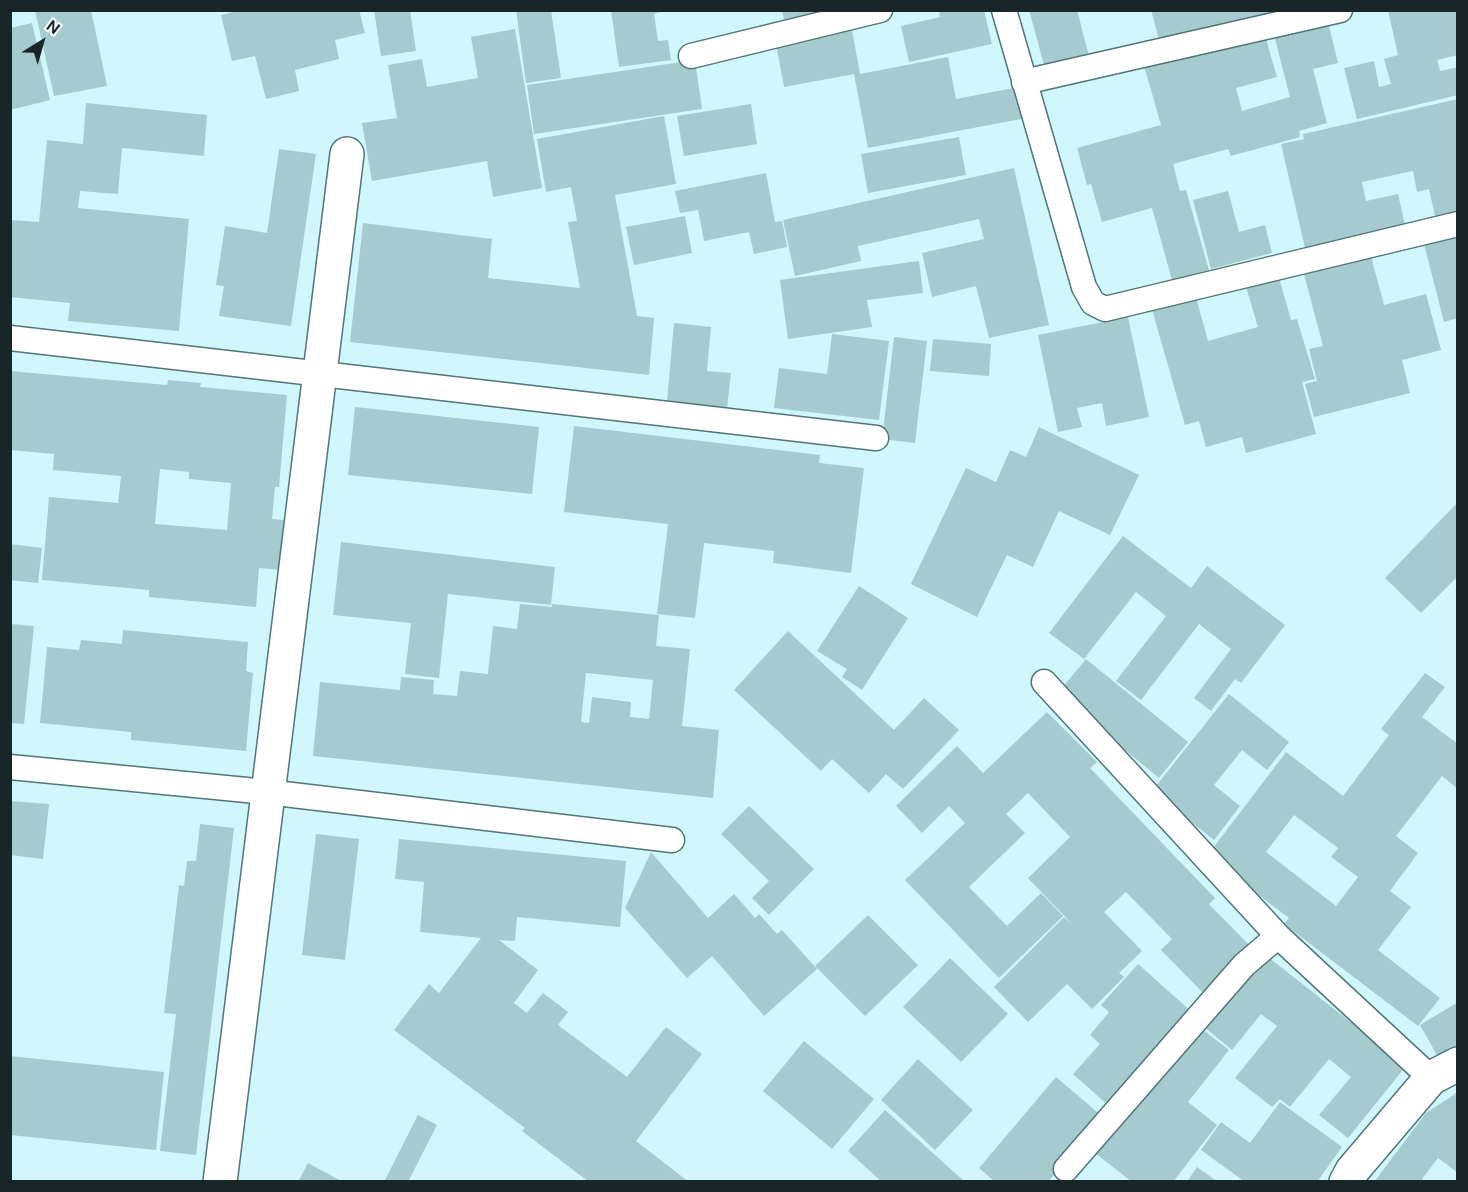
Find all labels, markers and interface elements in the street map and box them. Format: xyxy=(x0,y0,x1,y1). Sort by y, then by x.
north arrow xyxy=(12,12,72,72)
text: N xyxy=(42,15,64,39)

